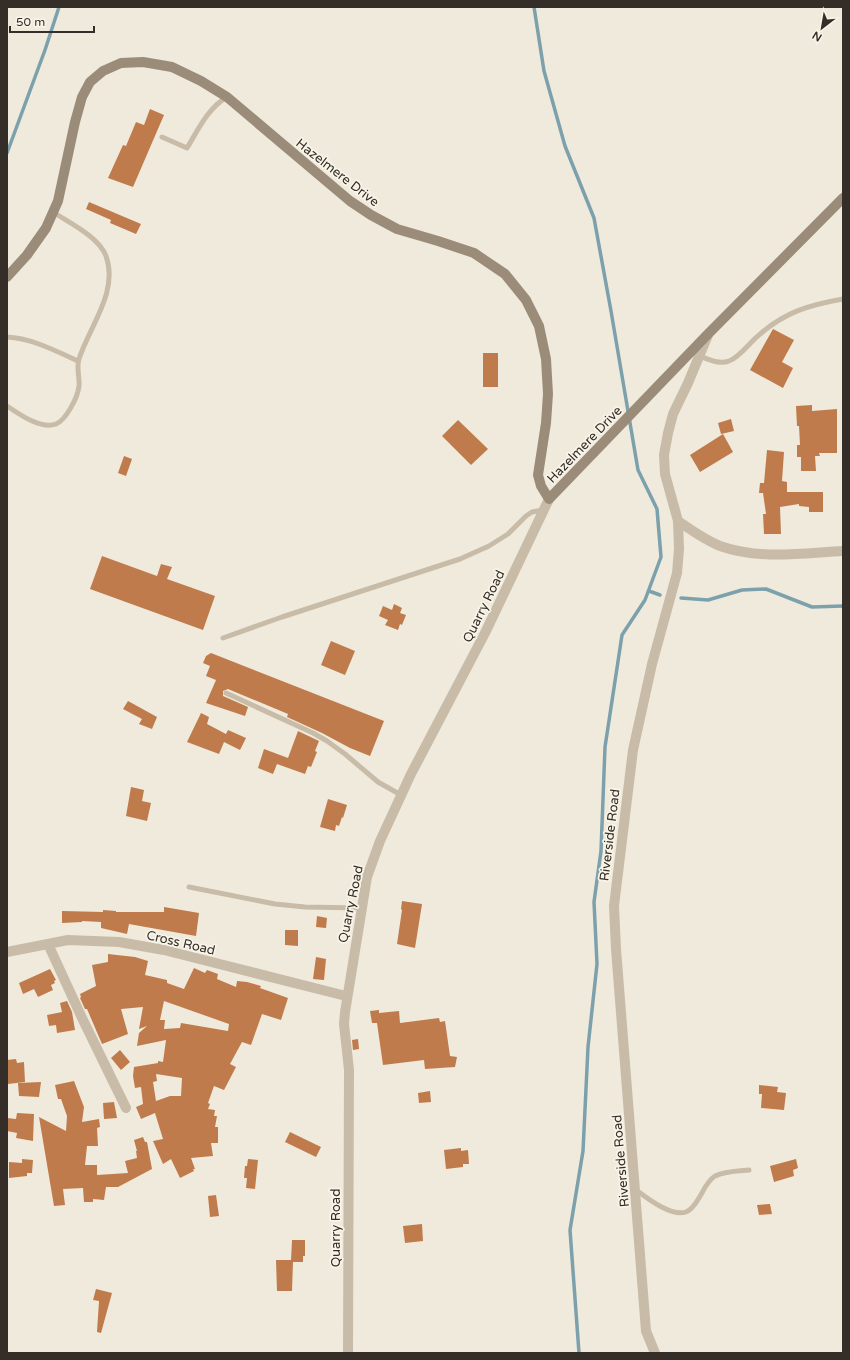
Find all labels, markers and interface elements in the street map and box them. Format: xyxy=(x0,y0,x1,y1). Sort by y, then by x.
scale bar xyxy=(10,8,94,34)
north arrow xyxy=(802,8,842,48)
text: 50 m xyxy=(16,15,45,29)
text: N xyxy=(810,28,824,44)
street label: Hazelmere Drive xyxy=(293,135,382,210)
street label: Hazelmere Drive xyxy=(544,403,626,487)
street label: Quarry Road xyxy=(459,568,508,645)
street label: Riverside Road xyxy=(596,788,624,882)
street label: Quarry Road xyxy=(335,864,367,944)
street label: Cross Road xyxy=(145,927,217,959)
street label: Riverside Road xyxy=(609,1114,633,1208)
street label: Quarry Road xyxy=(328,1189,344,1267)

